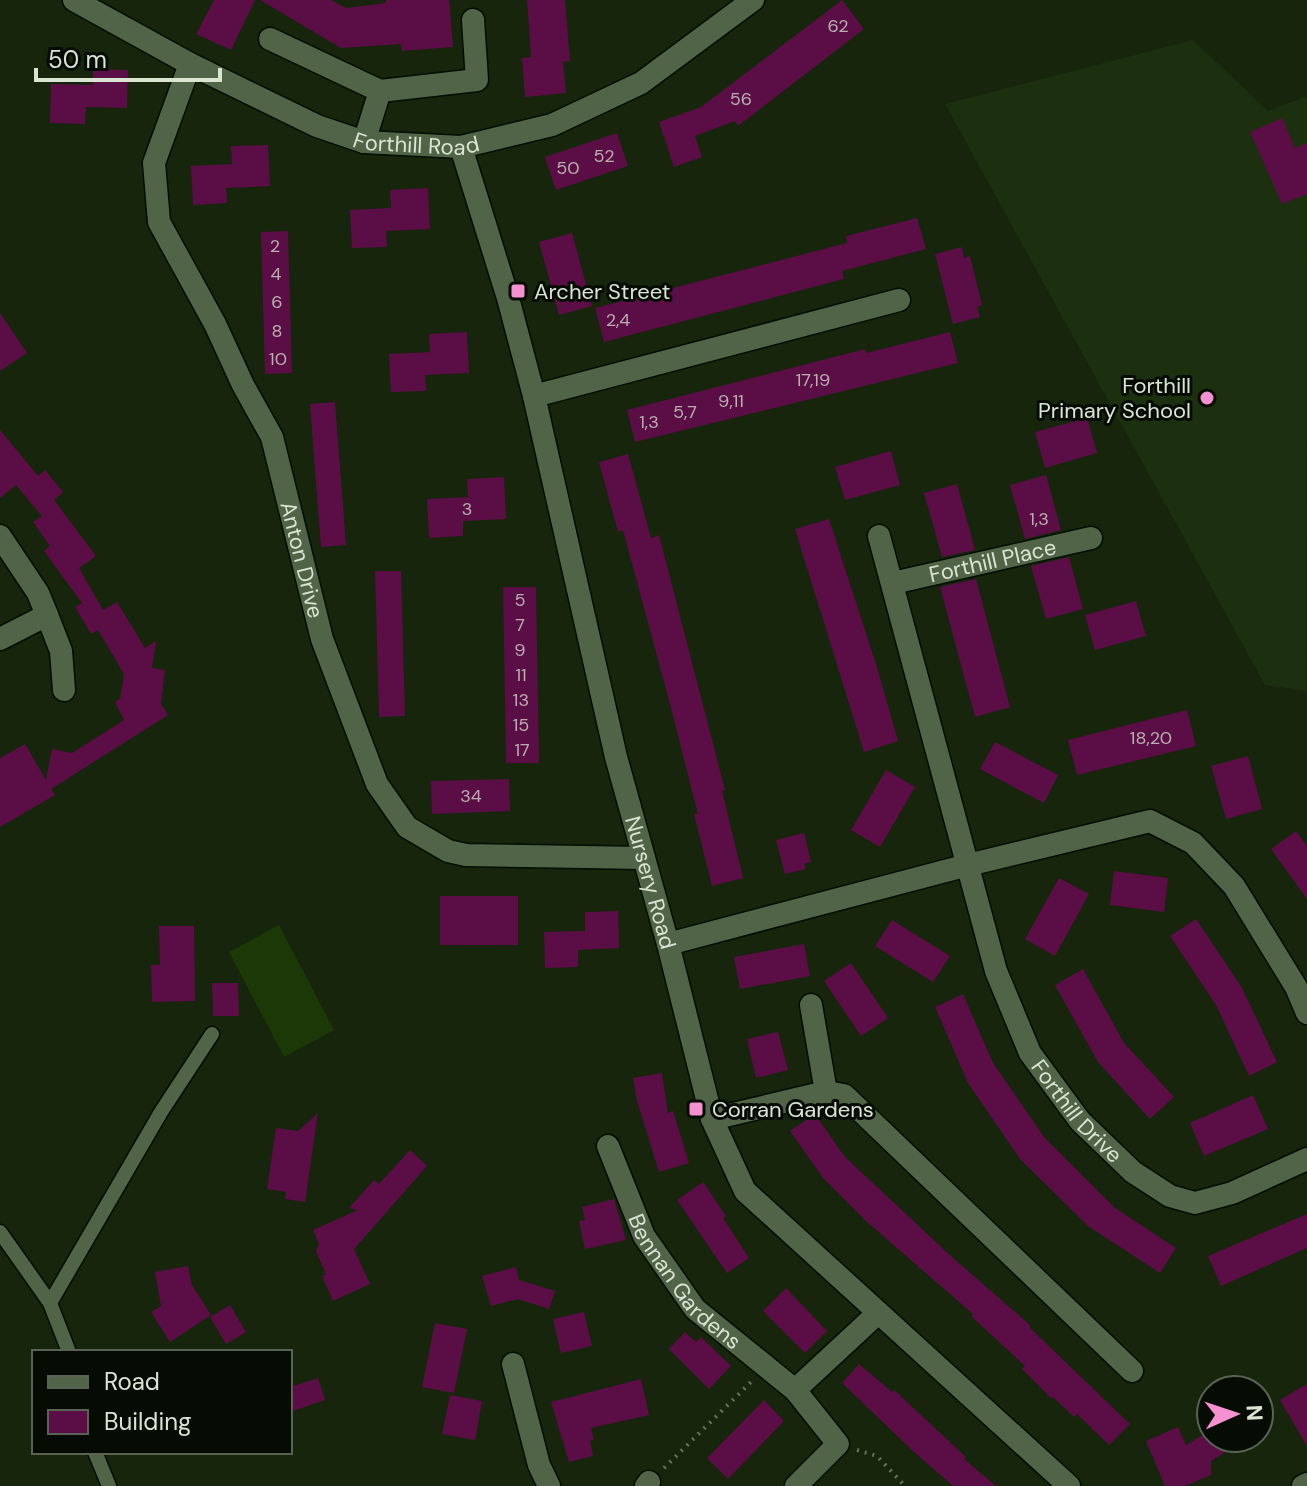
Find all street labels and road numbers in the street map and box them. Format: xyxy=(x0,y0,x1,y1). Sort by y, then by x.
street label: Forthill Road xyxy=(349,125,482,162)
street label: Anton Drive xyxy=(273,498,330,621)
street label: Forthill Place xyxy=(926,532,1059,589)
street label: Nursery Road xyxy=(618,813,683,953)
street label: Forthill Drive xyxy=(1025,1054,1128,1169)
street label: Bennan Gardens xyxy=(622,1210,747,1356)

